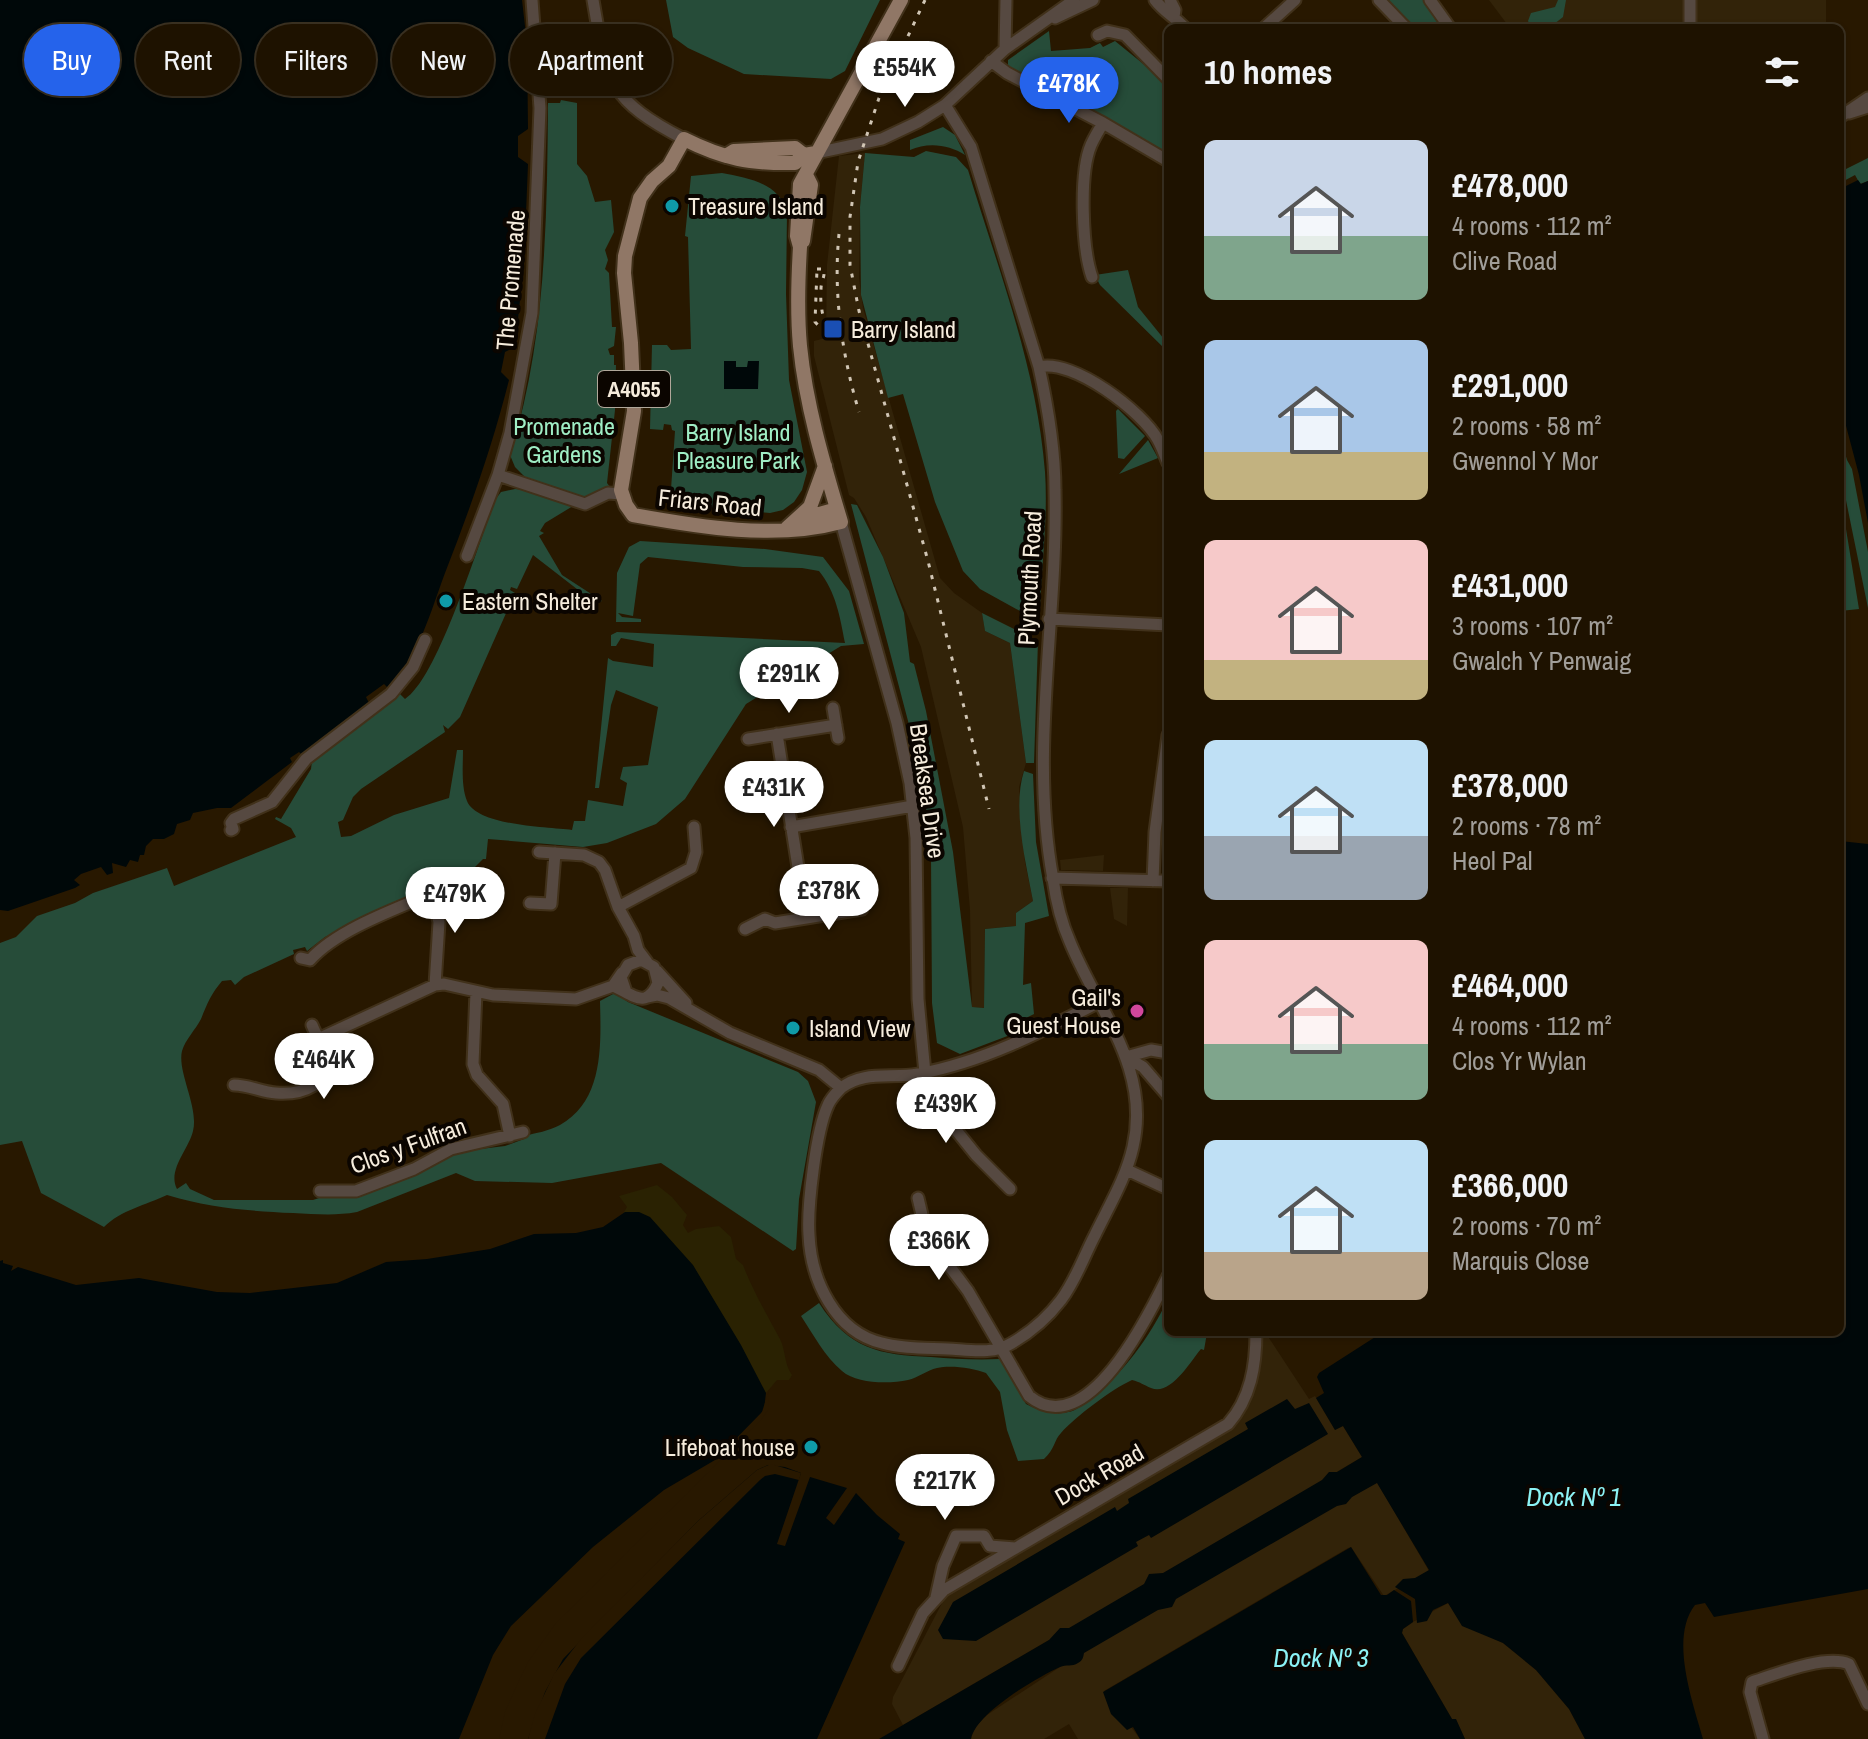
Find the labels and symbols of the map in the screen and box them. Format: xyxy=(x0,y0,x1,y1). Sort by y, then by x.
pin: £554K xyxy=(849,41,961,109)
pin: £478K xyxy=(1013,57,1125,125)
place label: Treasure Island xyxy=(688,190,824,222)
marker: Treasure Island xyxy=(663,197,681,215)
street label: The Promenade xyxy=(488,208,532,352)
place label: Barry Island xyxy=(851,313,956,345)
marker: Barry Island xyxy=(822,318,844,340)
road number: A4055 xyxy=(598,371,670,407)
park label: Promenade Gardens xyxy=(513,410,615,470)
park label: Barry Island Pleasure Park xyxy=(676,416,800,476)
street label: Friars Road xyxy=(657,481,763,523)
street label: Plymouth Road xyxy=(1010,510,1048,646)
place label: Eastern Shelter xyxy=(462,585,598,617)
marker: Eastern Shelter xyxy=(437,592,455,610)
pin: £291K xyxy=(733,647,845,715)
street label: Breaksea Drive xyxy=(903,722,953,860)
pin: £431K xyxy=(718,761,830,829)
pin: £378K xyxy=(773,864,885,932)
pin: £479K xyxy=(399,867,511,935)
place label: Gail's Guest House xyxy=(1006,981,1121,1041)
marker: Gail's Guest House xyxy=(1128,1002,1146,1020)
place label: Island View xyxy=(809,1012,911,1044)
marker: Island View xyxy=(784,1019,802,1037)
pin: £464K xyxy=(268,1033,380,1101)
pin: £439K xyxy=(890,1077,1002,1145)
street label: Clos y Fulfran xyxy=(345,1109,471,1181)
pin: £366K xyxy=(883,1214,995,1282)
place label: Lifeboat house xyxy=(665,1431,795,1463)
street label: Dock Road xyxy=(1049,1436,1149,1512)
marker: Lifeboat house xyxy=(802,1438,820,1456)
pin: £217K xyxy=(889,1454,1001,1522)
water label: Dock Nº 1 xyxy=(1526,1479,1622,1514)
water label: Dock Nº 3 xyxy=(1273,1640,1369,1675)

